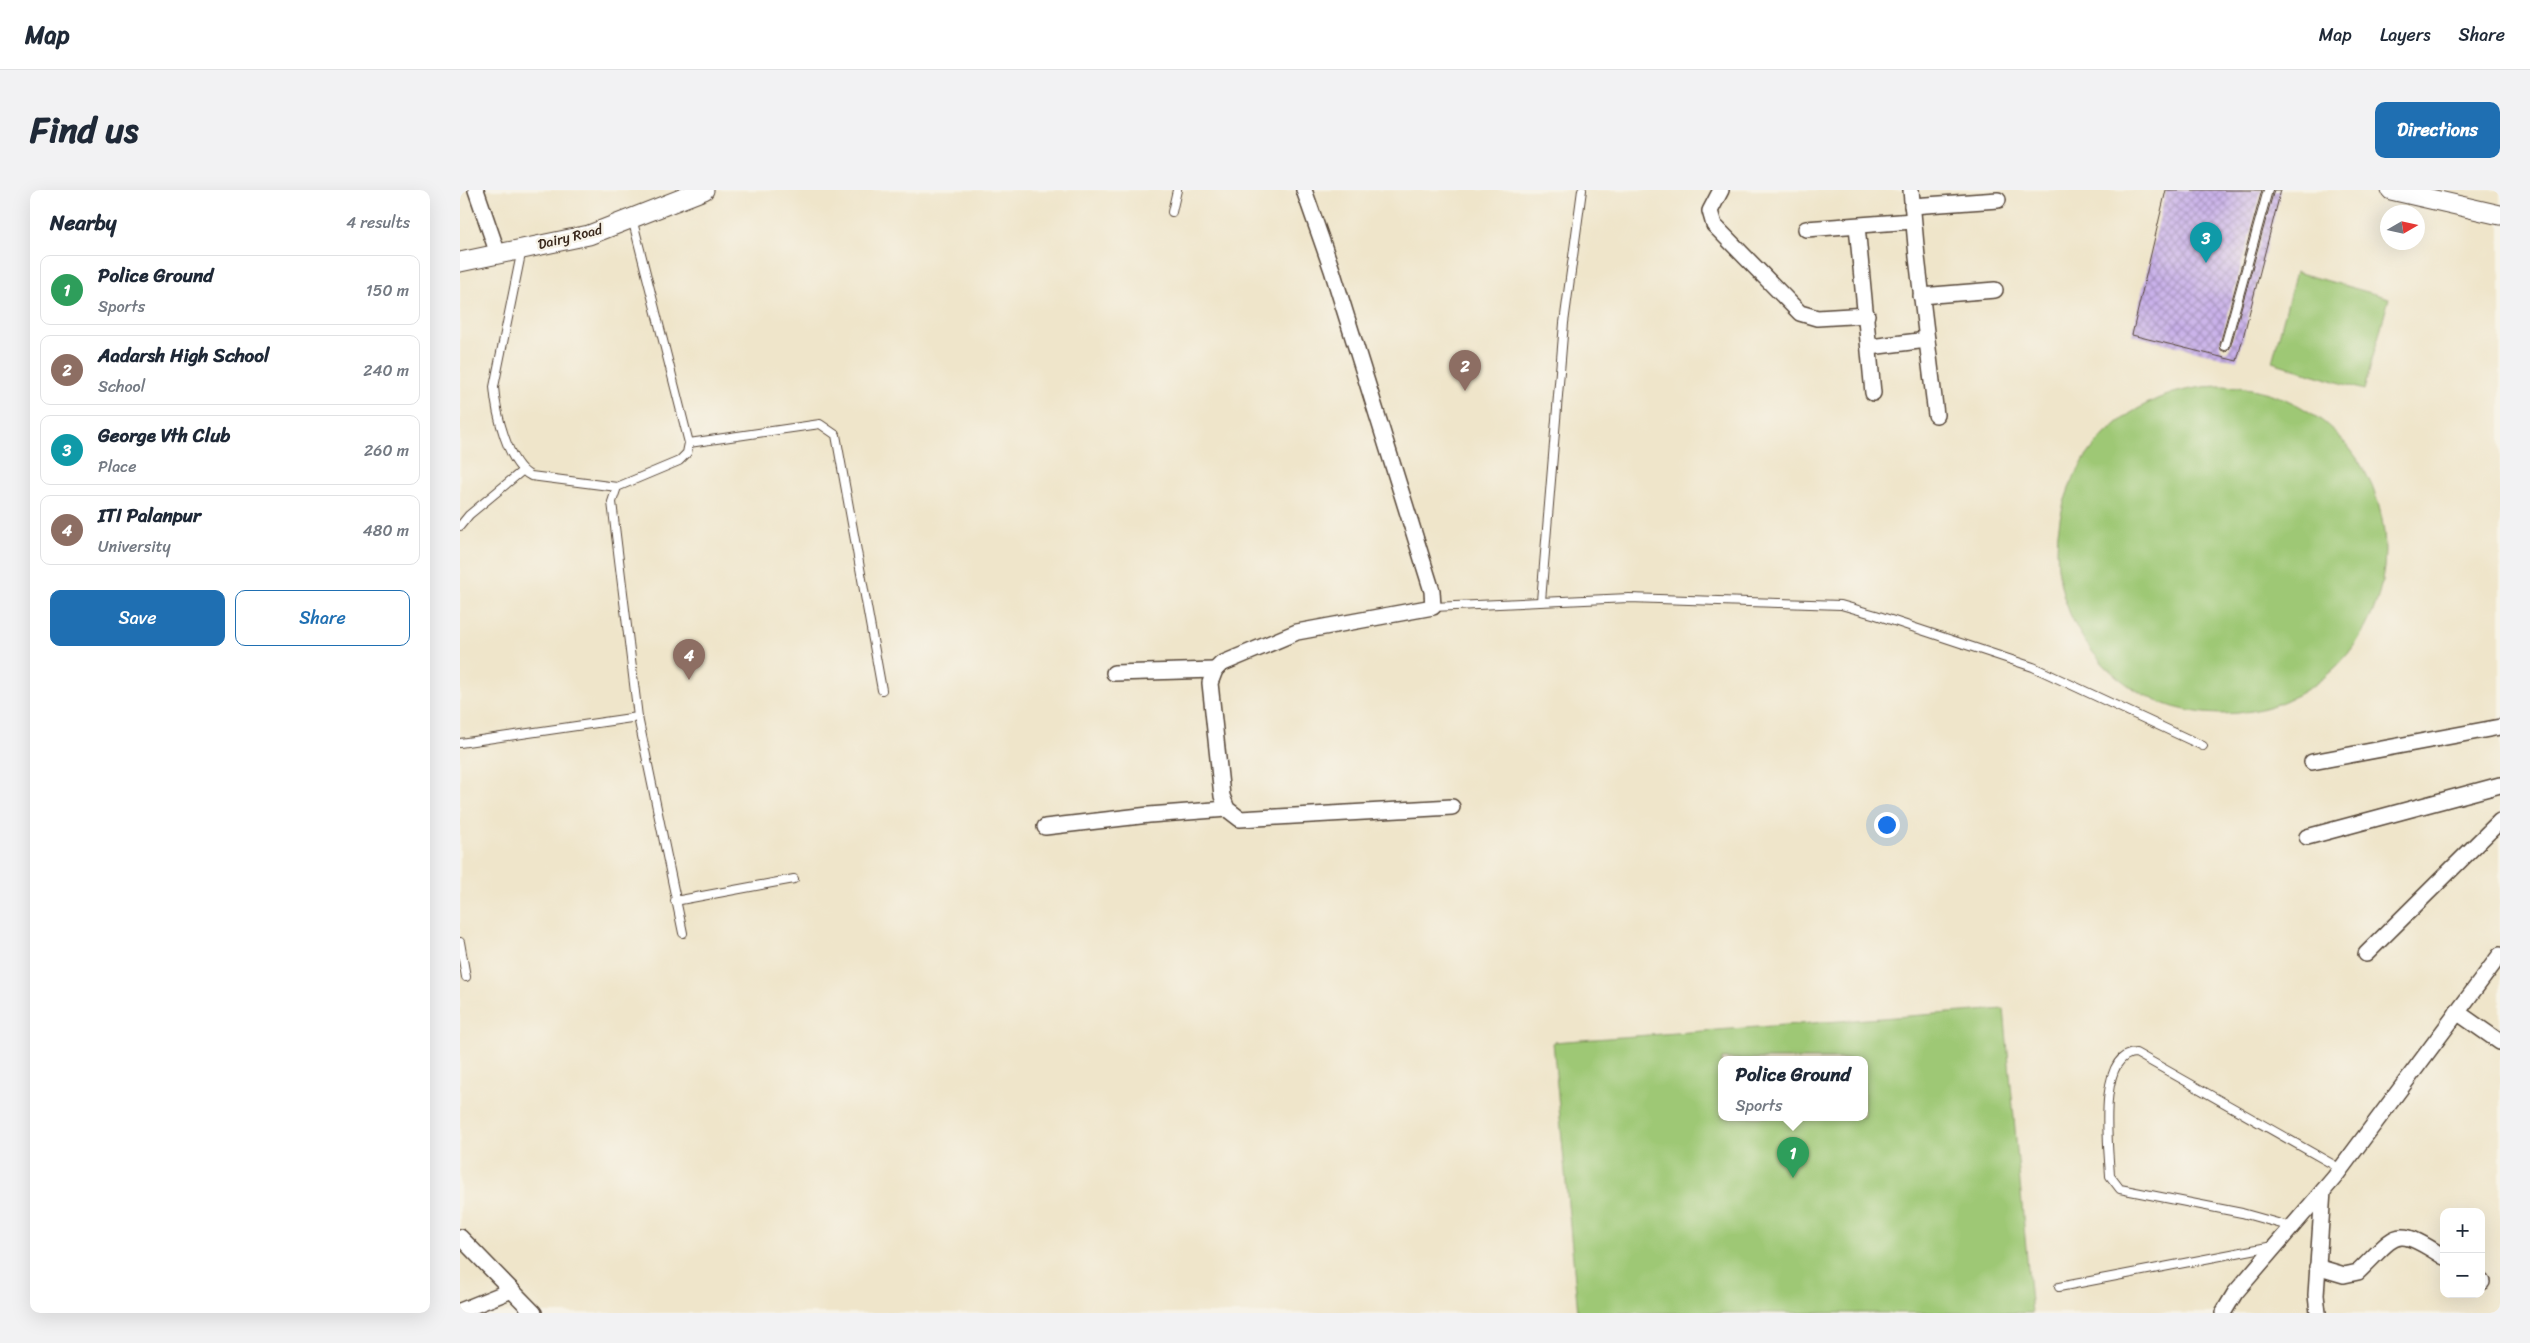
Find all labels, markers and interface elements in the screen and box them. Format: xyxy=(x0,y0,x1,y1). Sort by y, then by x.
text: Map xyxy=(25,14,69,56)
text: Map xyxy=(2319,19,2352,51)
text: Layers xyxy=(2380,19,2431,51)
text: Share xyxy=(2459,19,2505,51)
text: Find us xyxy=(30,99,138,161)
button: Directions xyxy=(2375,102,2500,158)
text: Nearby xyxy=(50,204,116,242)
north arrow xyxy=(2380,205,2425,250)
text: 4 results xyxy=(346,208,410,237)
street label: Dairy Road xyxy=(535,217,606,257)
pin: 3 xyxy=(2190,222,2222,263)
text: Police Ground xyxy=(98,259,213,292)
text: 1 xyxy=(64,276,70,305)
text: 150 m xyxy=(366,276,409,305)
text: Sports xyxy=(98,292,145,321)
text: Aadarsh High School xyxy=(98,339,269,372)
pin: 2 xyxy=(1449,350,1481,391)
text: 2 xyxy=(62,356,72,385)
text: 240 m xyxy=(363,356,409,385)
text: School xyxy=(98,372,145,401)
text: George Vth Club xyxy=(98,419,230,452)
text: 3 xyxy=(63,436,71,465)
text: 260 m xyxy=(364,436,409,465)
text: Place xyxy=(98,452,137,481)
text: ITI Palanpur xyxy=(98,499,201,532)
text: 4 xyxy=(62,516,72,545)
text: 480 m xyxy=(363,516,409,545)
text: University xyxy=(98,532,171,561)
button: Save xyxy=(50,590,225,646)
button: Share xyxy=(235,590,410,646)
pin: 4 xyxy=(673,639,705,680)
your location xyxy=(1874,812,1900,838)
popup xyxy=(1718,1056,1868,1121)
text: Police Ground xyxy=(1735,1058,1851,1091)
text: Sports xyxy=(1735,1091,1782,1120)
pin: 1 xyxy=(1777,1137,1809,1178)
map controls xyxy=(2440,1208,2485,1298)
button: + xyxy=(2440,1208,2485,1253)
button: − xyxy=(2440,1253,2485,1298)

